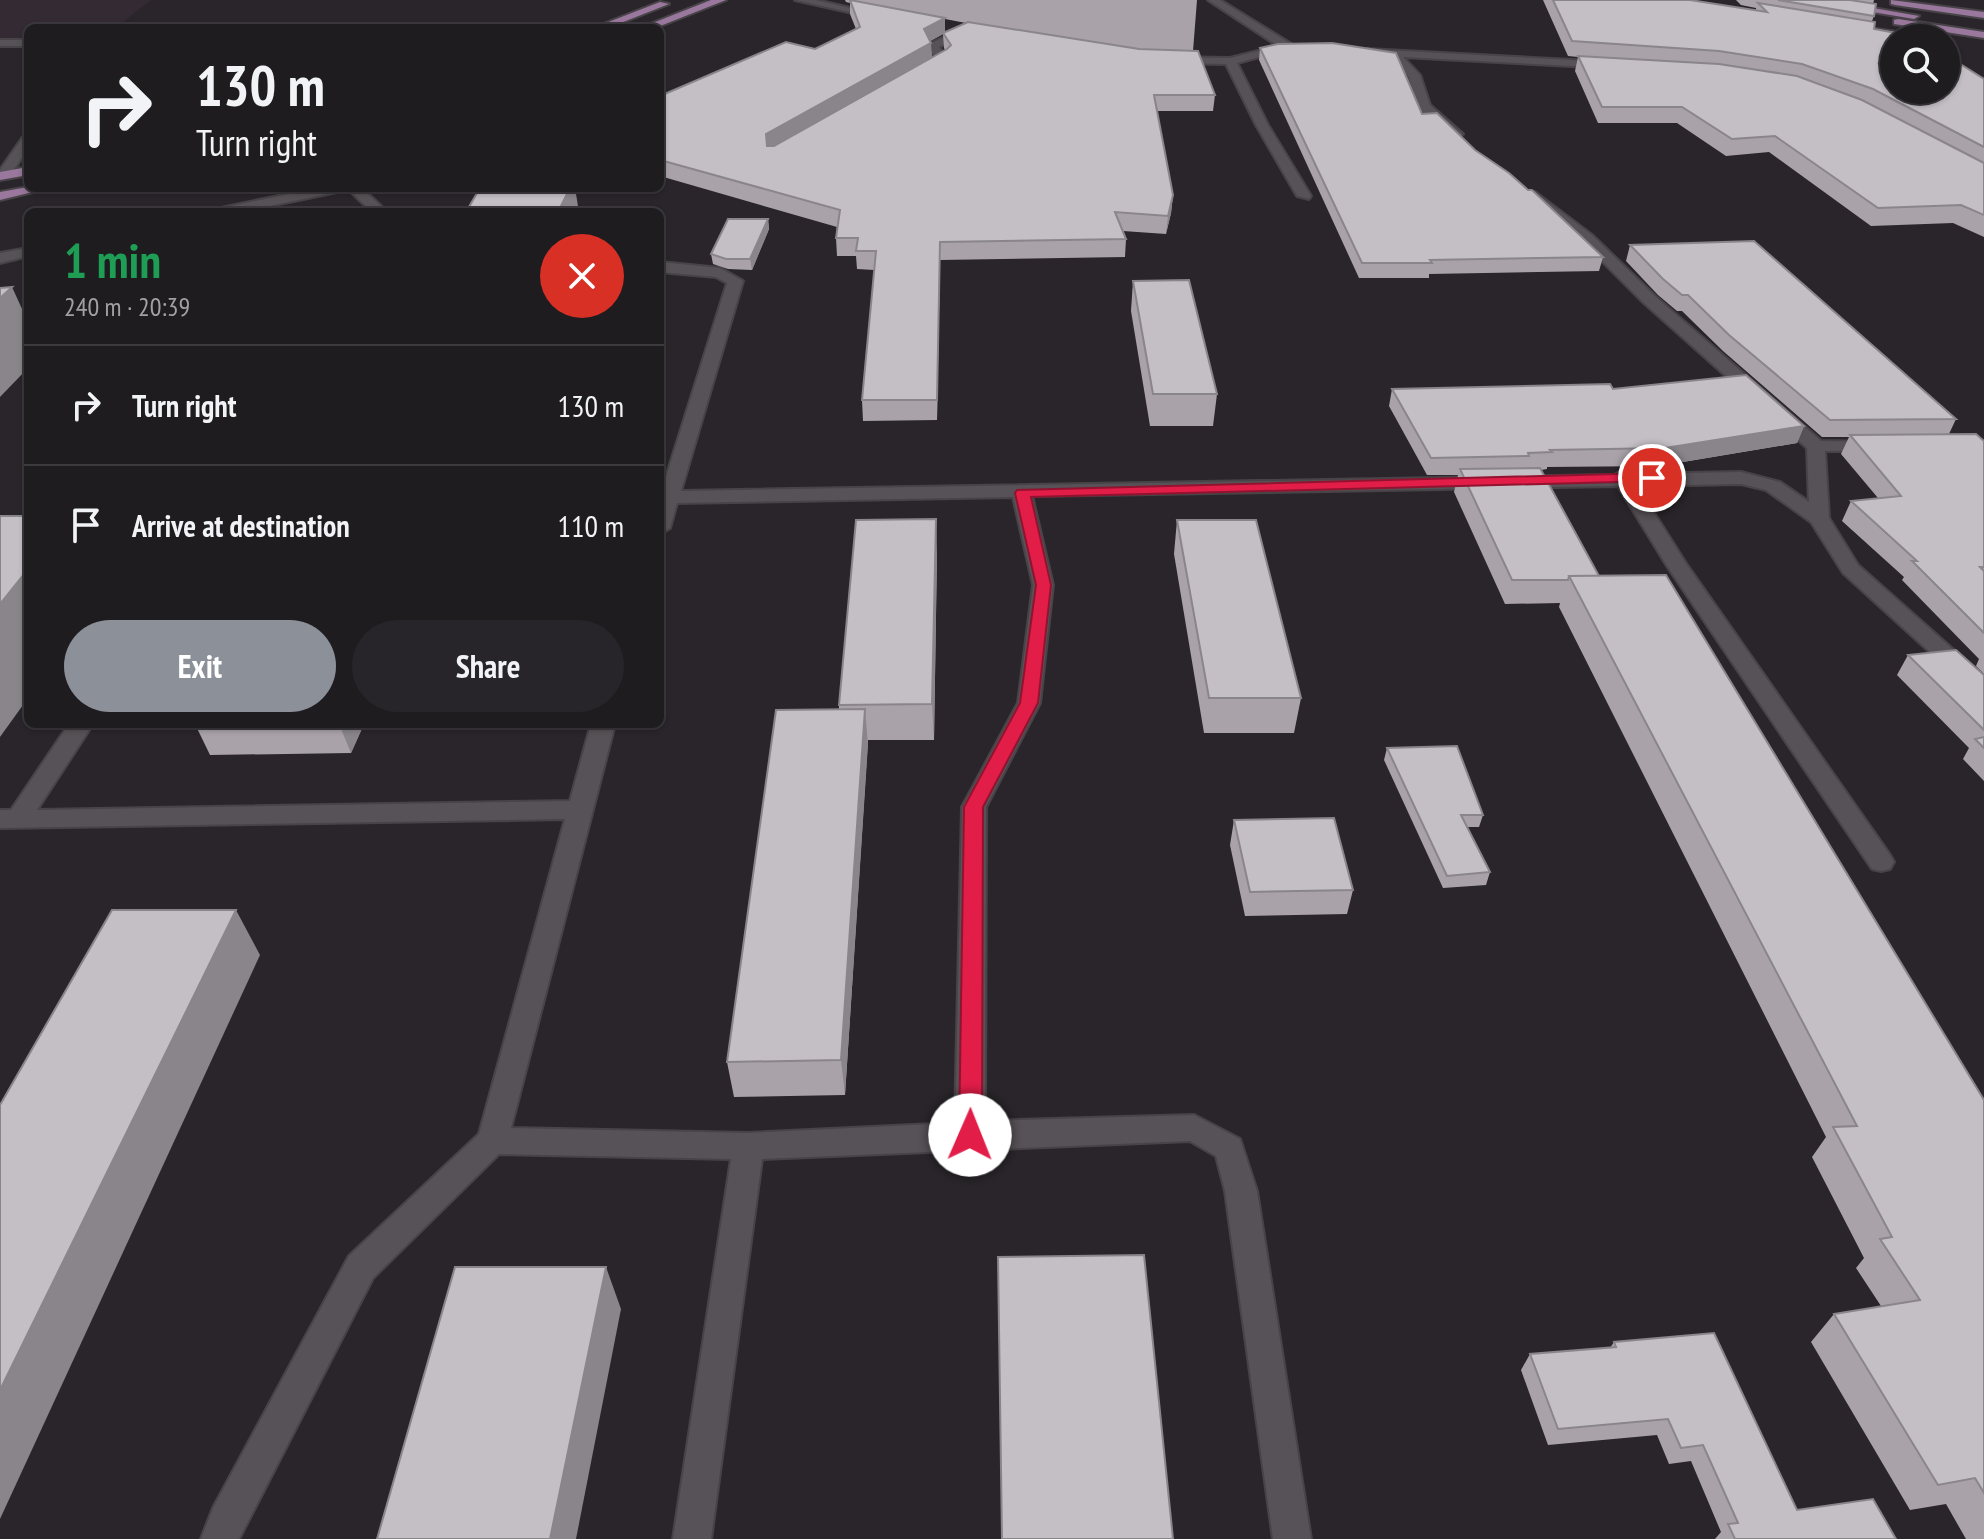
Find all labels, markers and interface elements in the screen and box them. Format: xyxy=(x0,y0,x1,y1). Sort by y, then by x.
map controls xyxy=(1880,24,1960,104)
button: search xyxy=(1880,24,1960,104)
text: 130 m xyxy=(196,49,325,121)
icon: right xyxy=(64,56,168,160)
text: Turn right xyxy=(196,119,317,166)
text: 1 min xyxy=(64,229,161,291)
button: close xyxy=(540,234,624,318)
text: 240 m · 20:39 xyxy=(64,290,190,323)
icon: right xyxy=(64,383,108,427)
text: Turn right xyxy=(132,386,236,425)
text: 130 m xyxy=(558,386,624,425)
pin xyxy=(1618,444,1686,512)
icon: arrive xyxy=(1630,456,1674,500)
icon: arrive xyxy=(64,503,108,547)
text: Arrive at destination xyxy=(132,506,350,545)
text: 110 m xyxy=(558,506,624,545)
button: Exit xyxy=(64,620,336,712)
button: Share xyxy=(352,620,624,712)
position arrow xyxy=(928,1093,1012,1177)

